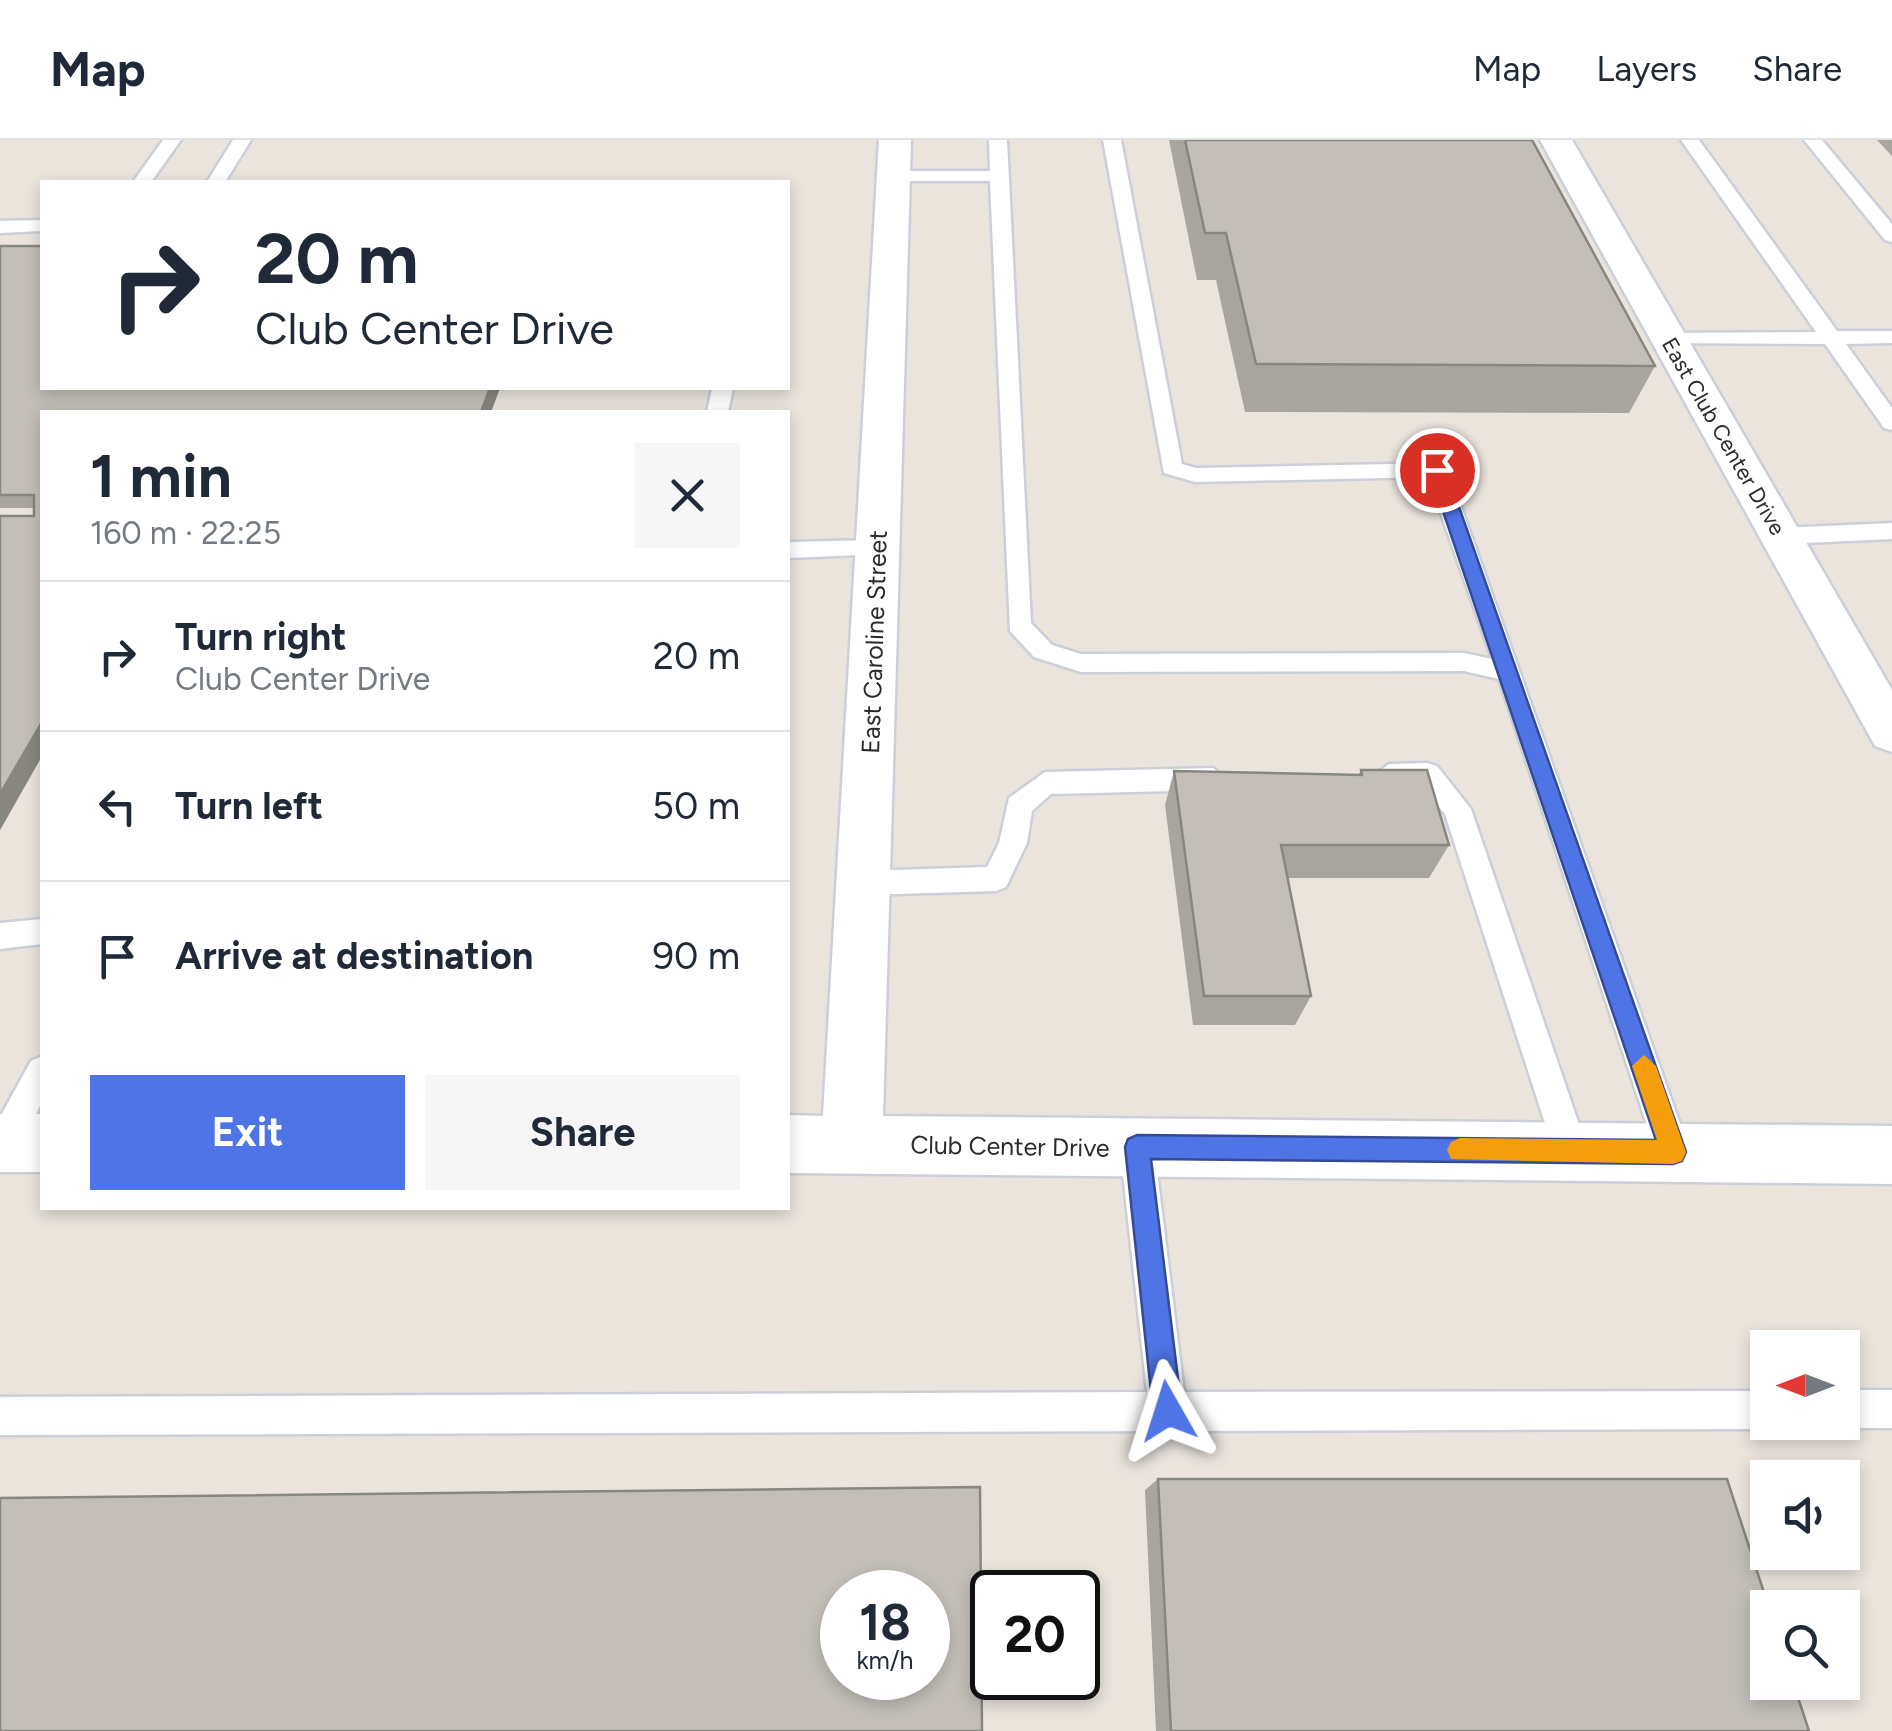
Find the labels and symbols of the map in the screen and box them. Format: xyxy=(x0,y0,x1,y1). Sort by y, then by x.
street label: East Club Center Drive xyxy=(1656,333,1791,540)
pin xyxy=(1395,428,1480,513)
street label: East Caroline Street xyxy=(855,530,893,754)
street label: Club Center Drive xyxy=(910,1129,1110,1163)
north arrow xyxy=(1750,1330,1860,1440)
position arrow xyxy=(1116,1359,1220,1463)
speed limit sign: 20 xyxy=(970,1570,1100,1700)

